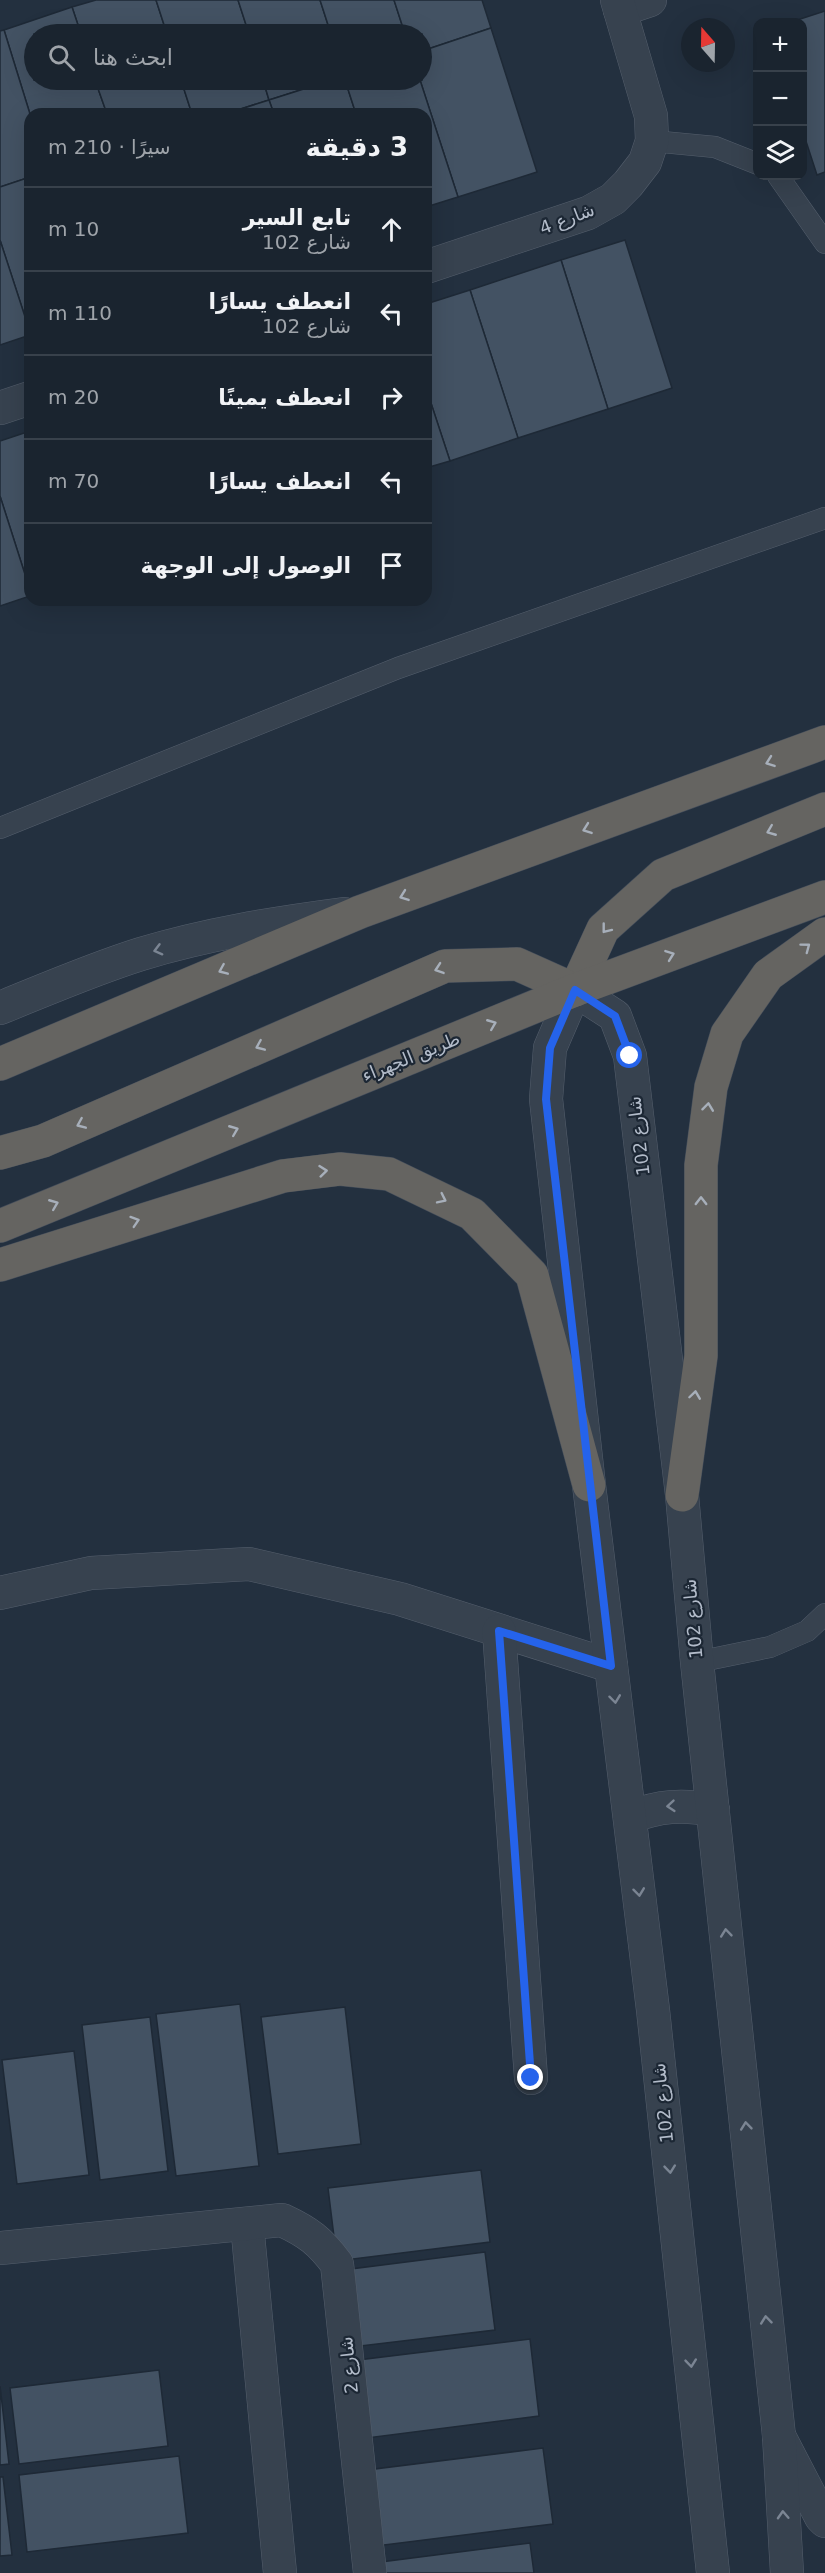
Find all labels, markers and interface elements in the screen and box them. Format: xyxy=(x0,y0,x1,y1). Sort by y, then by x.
north arrow xyxy=(681,18,735,72)
map controls xyxy=(753,18,807,180)
button: + xyxy=(753,18,807,72)
search box xyxy=(24,24,432,90)
icon: search xyxy=(45,41,78,74)
text: ابحث هنا xyxy=(93,45,173,70)
button: − xyxy=(753,72,807,126)
button: layers xyxy=(753,126,807,180)
text: 3 دقيقة xyxy=(305,132,408,162)
text: سيرًا · 210 m xyxy=(48,135,171,159)
street label: شارع 4 xyxy=(536,198,598,240)
text: تابع السير xyxy=(243,205,351,230)
icon: ahead xyxy=(375,213,408,246)
text: 10 m xyxy=(48,217,99,241)
text: شارع 102 xyxy=(262,230,351,254)
text: انعطف يسارًا xyxy=(208,289,351,314)
icon: left xyxy=(375,297,408,330)
text: 110 m xyxy=(48,301,112,325)
text: شارع 102 xyxy=(262,314,351,338)
icon: right xyxy=(375,381,408,414)
text: 20 m xyxy=(48,385,99,409)
text: انعطف يمينًا xyxy=(218,385,351,410)
icon: left xyxy=(375,465,408,498)
text: 70 m xyxy=(48,469,99,493)
text: انعطف يسارًا xyxy=(208,469,351,494)
icon: arrive xyxy=(375,549,408,582)
text: الوصول إلى الوجهة xyxy=(141,553,351,578)
one-way arrow xyxy=(765,755,776,768)
one-way arrow xyxy=(582,822,593,835)
one-way arrow xyxy=(766,824,777,836)
one-way arrow xyxy=(399,889,410,902)
one-way arrow xyxy=(602,922,613,933)
one-way arrow xyxy=(154,942,164,955)
one-way arrow xyxy=(800,943,811,954)
one-way arrow xyxy=(664,949,675,962)
one-way arrow xyxy=(434,962,445,975)
one-way arrow xyxy=(219,963,230,975)
one-way arrow xyxy=(486,1019,497,1031)
street label: طريق الجهراء xyxy=(359,1027,463,1087)
one-way arrow xyxy=(256,1039,267,1051)
route start xyxy=(616,1042,642,1068)
street label: شارع 102 xyxy=(623,1095,655,1177)
one-way arrow xyxy=(701,1103,714,1112)
one-way arrow xyxy=(77,1117,88,1129)
one-way arrow xyxy=(228,1125,239,1137)
one-way arrow xyxy=(319,1165,328,1178)
one-way arrow xyxy=(436,1192,447,1204)
one-way arrow xyxy=(695,1196,707,1205)
one-way arrow xyxy=(48,1199,59,1211)
one-way arrow xyxy=(129,1216,140,1228)
one-way arrow xyxy=(689,1391,701,1400)
street label: شارع 102 xyxy=(679,1578,707,1660)
one-way arrow xyxy=(609,1694,621,1703)
one-way arrow xyxy=(666,1799,675,1812)
one-way arrow xyxy=(632,1888,645,1897)
one-way arrow xyxy=(720,1928,733,1937)
street label: شارع 102 xyxy=(648,2062,678,2144)
route end xyxy=(517,2064,543,2090)
one-way arrow xyxy=(740,2122,753,2131)
one-way arrow xyxy=(663,2165,676,2174)
one-way arrow xyxy=(761,2316,773,2325)
street label: شارع 2 xyxy=(335,2335,363,2395)
one-way arrow xyxy=(684,2359,697,2368)
one-way arrow xyxy=(777,2510,790,2519)

